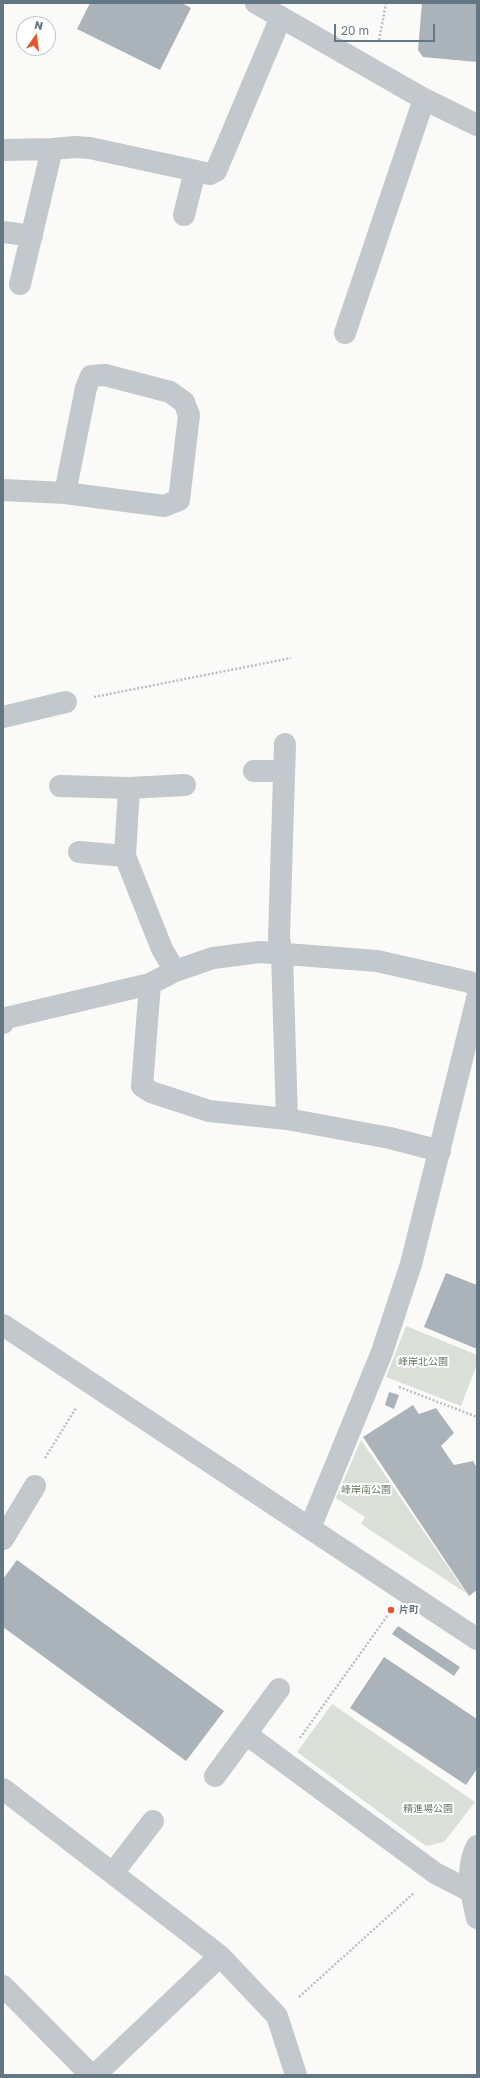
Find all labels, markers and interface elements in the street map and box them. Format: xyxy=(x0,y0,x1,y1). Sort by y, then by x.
north arrow xyxy=(16,16,56,56)
scale bar xyxy=(336,16,437,42)
text: N xyxy=(33,18,44,32)
text: 20 m xyxy=(341,23,369,38)
park label: 峰岸北公園 xyxy=(398,1356,448,1368)
park label: 峰岸南公園 xyxy=(341,1484,391,1496)
place label: 片町 xyxy=(399,1604,419,1616)
marker: 片町 xyxy=(386,1605,396,1615)
park label: 精進場公園 xyxy=(403,1803,453,1815)

